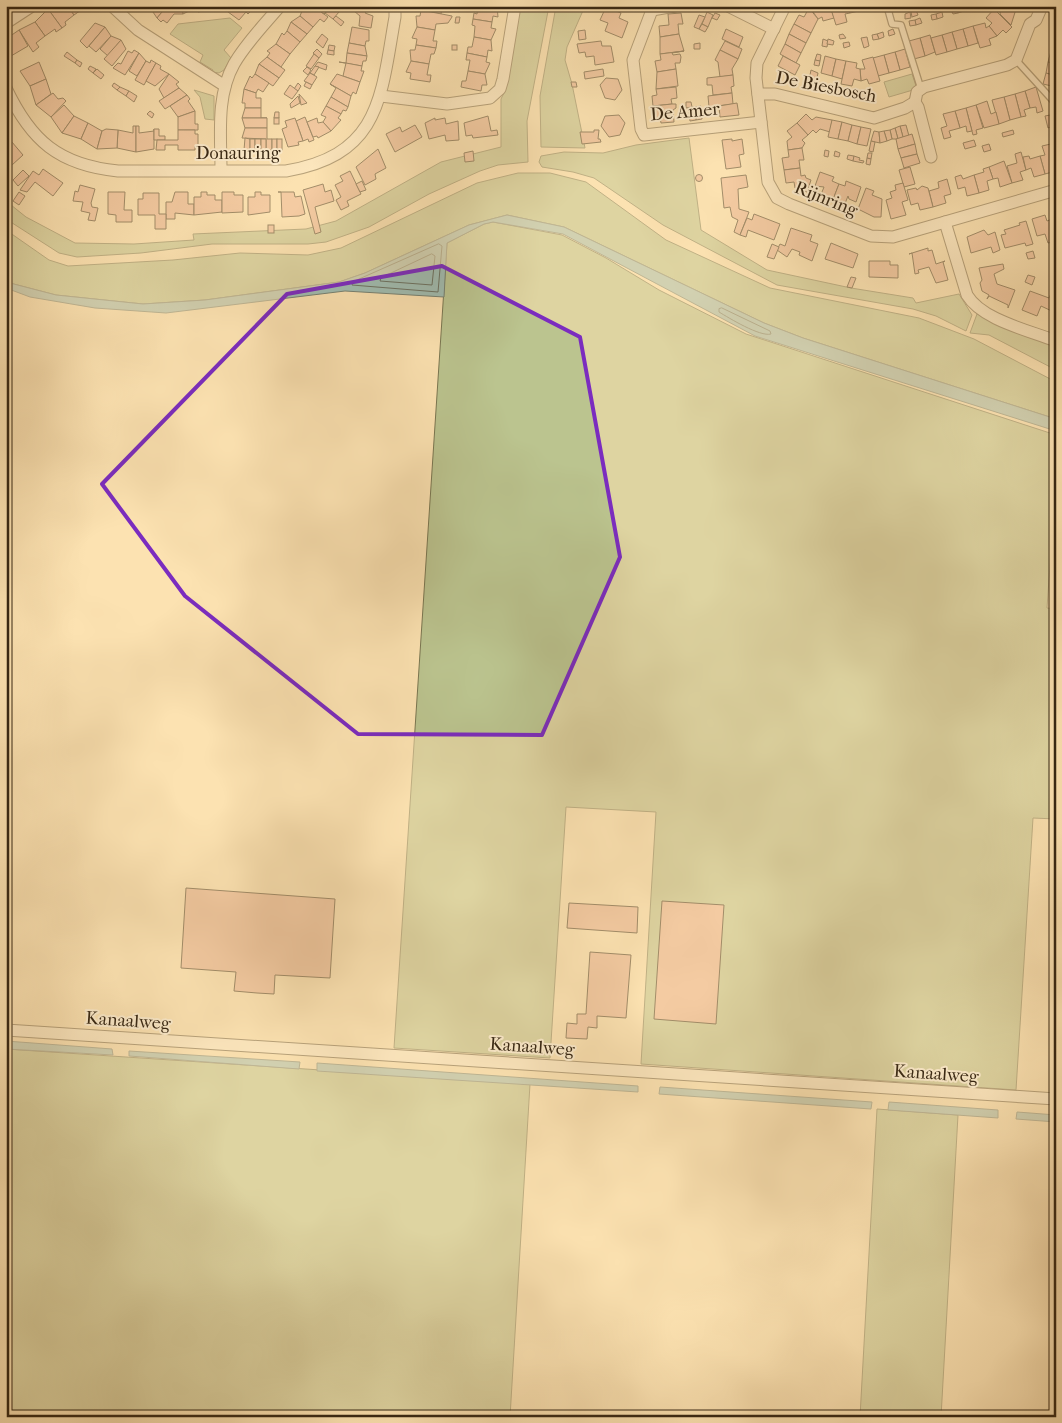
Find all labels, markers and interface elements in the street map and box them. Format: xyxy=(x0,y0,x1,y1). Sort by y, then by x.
street label: De Biesbosch xyxy=(774,67,878,107)
street label: De Amer xyxy=(649,98,721,125)
street label: Donauring xyxy=(196,143,281,164)
street label: Rijnring xyxy=(791,177,861,221)
street label: Kanaalweg xyxy=(85,1008,172,1034)
street label: Kanaalweg xyxy=(489,1034,576,1060)
street label: Kanaalweg xyxy=(893,1061,980,1087)

